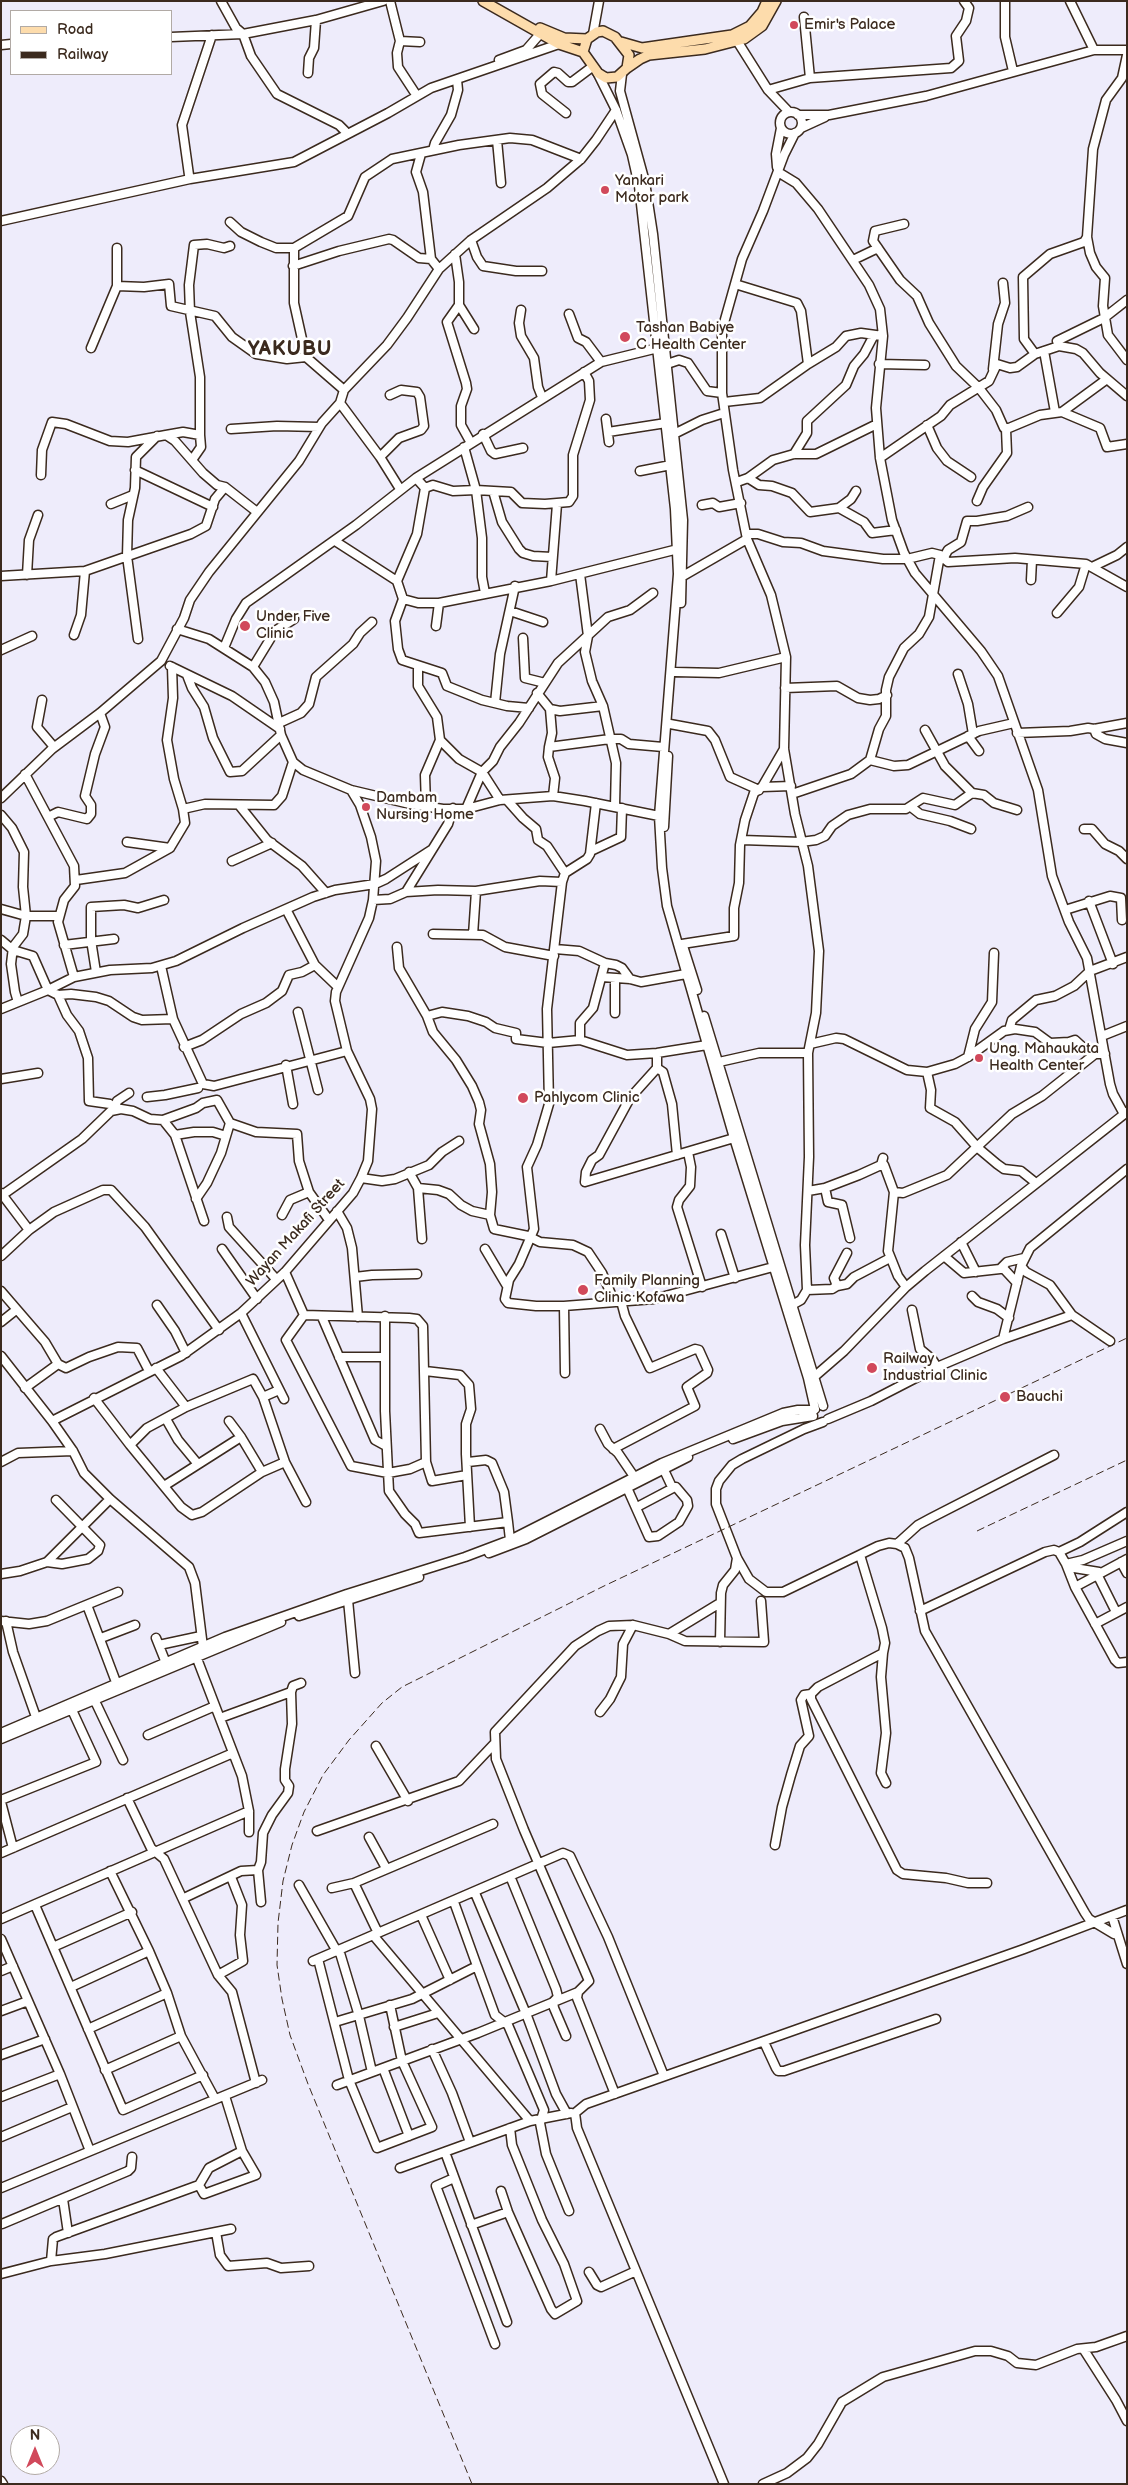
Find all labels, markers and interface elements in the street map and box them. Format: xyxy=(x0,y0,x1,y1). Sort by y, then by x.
legend xyxy=(10,10,172,75)
place label: Emir's Palace xyxy=(804,16,895,34)
marker: Emir's Palace xyxy=(788,19,800,31)
text: Road xyxy=(57,20,93,39)
text: Railway xyxy=(57,45,108,64)
place label: Yankari Motor park xyxy=(615,172,688,207)
marker: Yankari Motor park xyxy=(599,184,611,196)
place label: Tashan Babiye C Health Center xyxy=(636,319,746,354)
marker: Tashan Babiye C Health Center xyxy=(618,330,632,344)
district label: YAKUBU xyxy=(247,338,333,362)
place label: Under Five Clinic xyxy=(256,608,330,643)
marker: Under Five Clinic xyxy=(238,619,252,633)
place label: Dambam Nursing Home xyxy=(376,789,474,824)
marker: Dambam Nursing Home xyxy=(360,801,372,813)
place label: Ung. Mahaukata Health Center xyxy=(989,1040,1099,1075)
marker: Ung. Mahaukata Health Center xyxy=(973,1052,985,1064)
place label: Pahlycom Clinic xyxy=(534,1089,640,1107)
marker: Pahlycom Clinic xyxy=(516,1091,530,1105)
street label: Wayan Makafi Street xyxy=(243,1176,349,1290)
place label: Family Planning Clinic Kofawa xyxy=(594,1272,700,1307)
marker: Family Planning Clinic Kofawa xyxy=(576,1283,590,1297)
place label: Railway Industrial Clinic xyxy=(883,1350,987,1385)
marker: Railway Industrial Clinic xyxy=(865,1361,879,1375)
place label: Bauchi xyxy=(1016,1388,1063,1406)
marker: Bauchi xyxy=(998,1390,1012,1404)
north arrow xyxy=(10,2425,60,2475)
text: N xyxy=(30,2427,40,2444)

